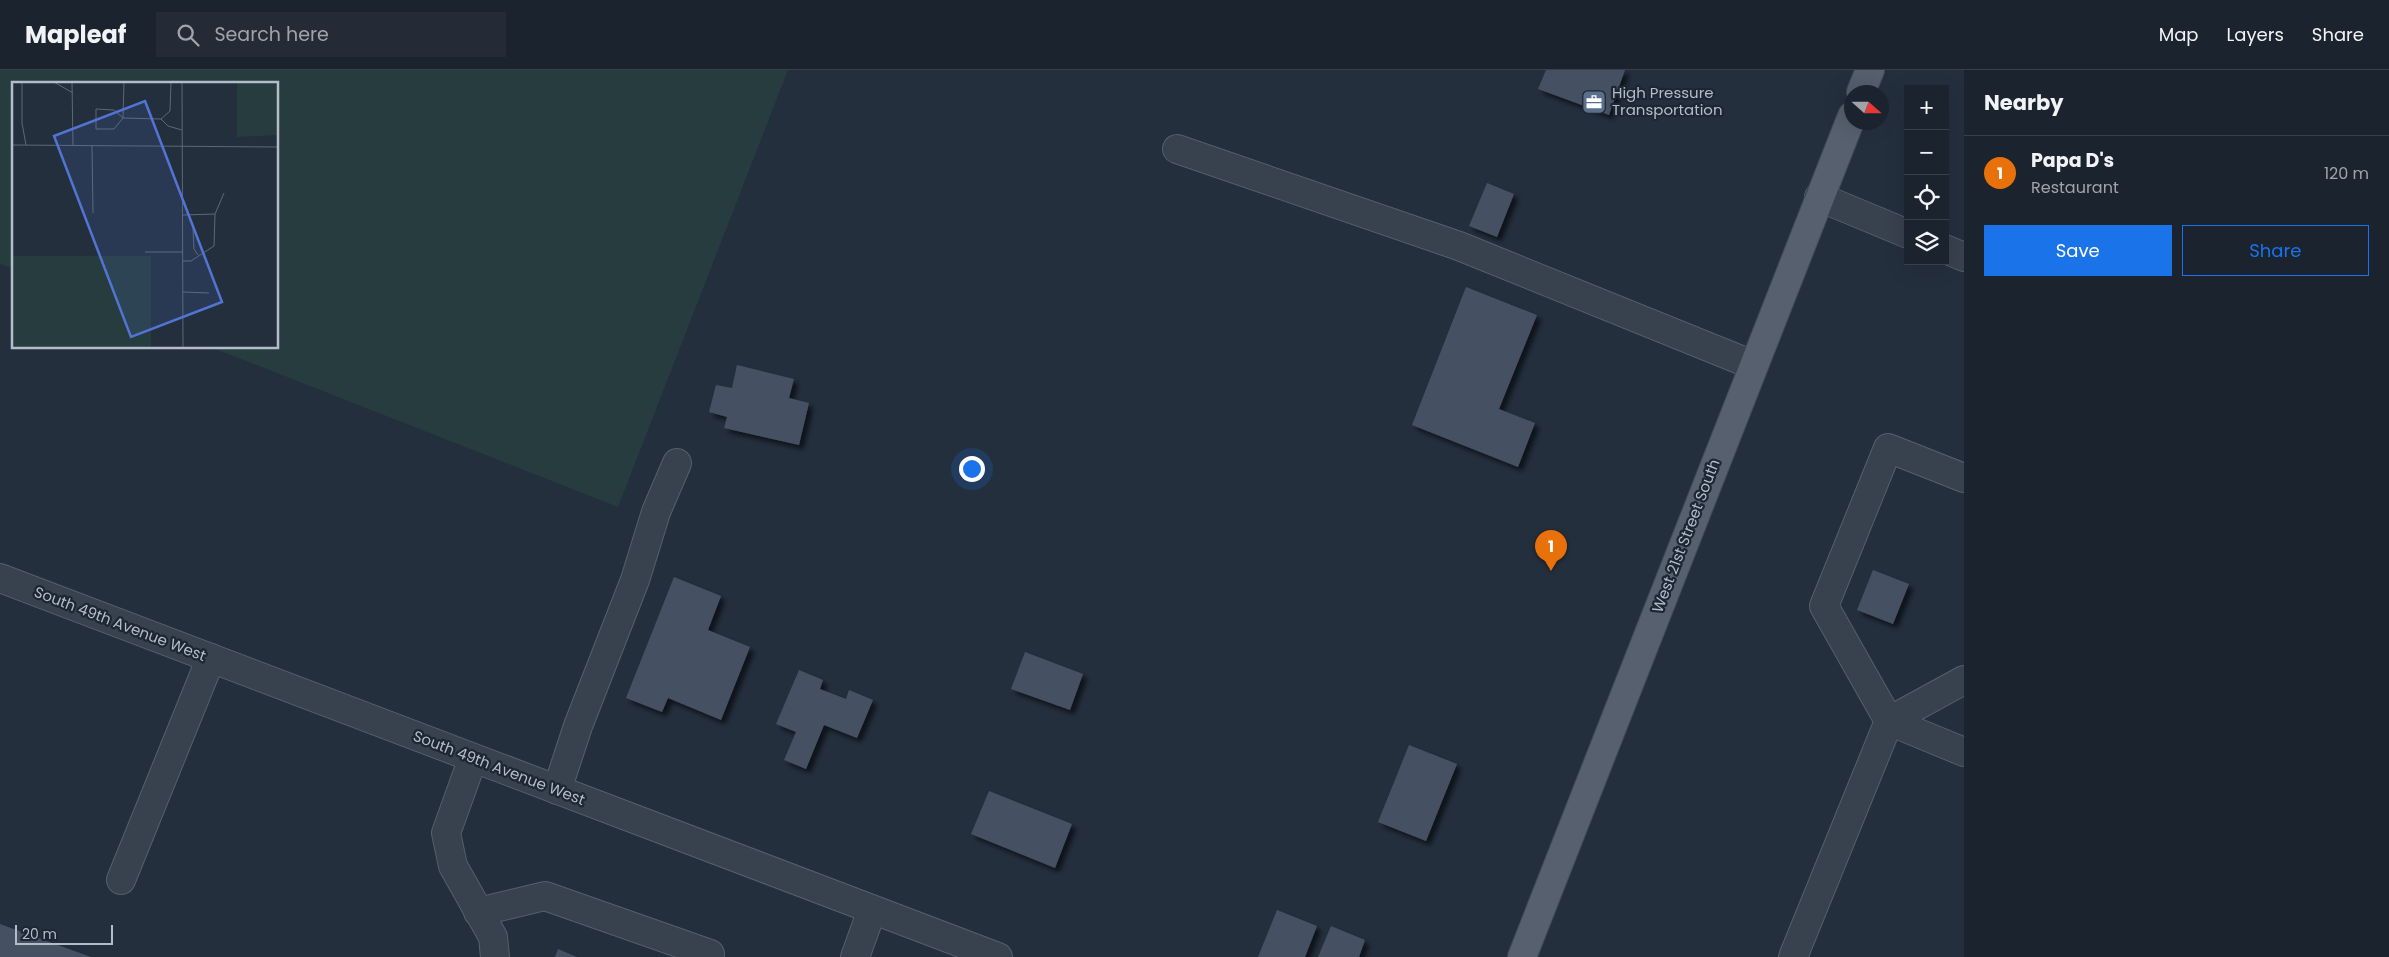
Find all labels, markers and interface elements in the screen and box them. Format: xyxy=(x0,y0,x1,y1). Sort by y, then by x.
search box xyxy=(156,12,506,57)
text: Mapleaf xyxy=(25,18,126,51)
icon: search xyxy=(174,21,202,49)
text: Search here xyxy=(214,21,329,48)
text: Map xyxy=(2159,22,2199,47)
text: Layers xyxy=(2227,22,2284,47)
text: Share xyxy=(2312,22,2364,47)
inset map xyxy=(12,82,279,349)
place label: High Pressure Transportation xyxy=(1612,82,1723,120)
north arrow xyxy=(1844,85,1889,130)
map controls xyxy=(1904,85,1949,265)
button: + xyxy=(1904,85,1949,130)
text: Nearby xyxy=(1984,88,2064,117)
office icon: High Pressure Transportation xyxy=(1581,89,1607,115)
button: − xyxy=(1904,130,1949,175)
text: Papa D's xyxy=(2031,147,2114,174)
text: 1 xyxy=(1997,162,2003,185)
text: 120 m xyxy=(2324,162,2369,185)
button: locate xyxy=(1904,175,1949,220)
text: Restaurant xyxy=(2031,176,2119,199)
button: layers xyxy=(1904,220,1949,265)
button: Save xyxy=(1984,225,2172,276)
button: Share xyxy=(2182,225,2369,276)
your location xyxy=(959,456,985,482)
street label: West 21st Street South xyxy=(1647,456,1725,616)
pin: 1 xyxy=(1535,530,1567,571)
street label: South 49th Avenue West xyxy=(31,581,209,666)
street label: South 49th Avenue West xyxy=(410,725,588,810)
scale bar xyxy=(15,922,112,945)
text: 20 m xyxy=(22,924,57,944)

